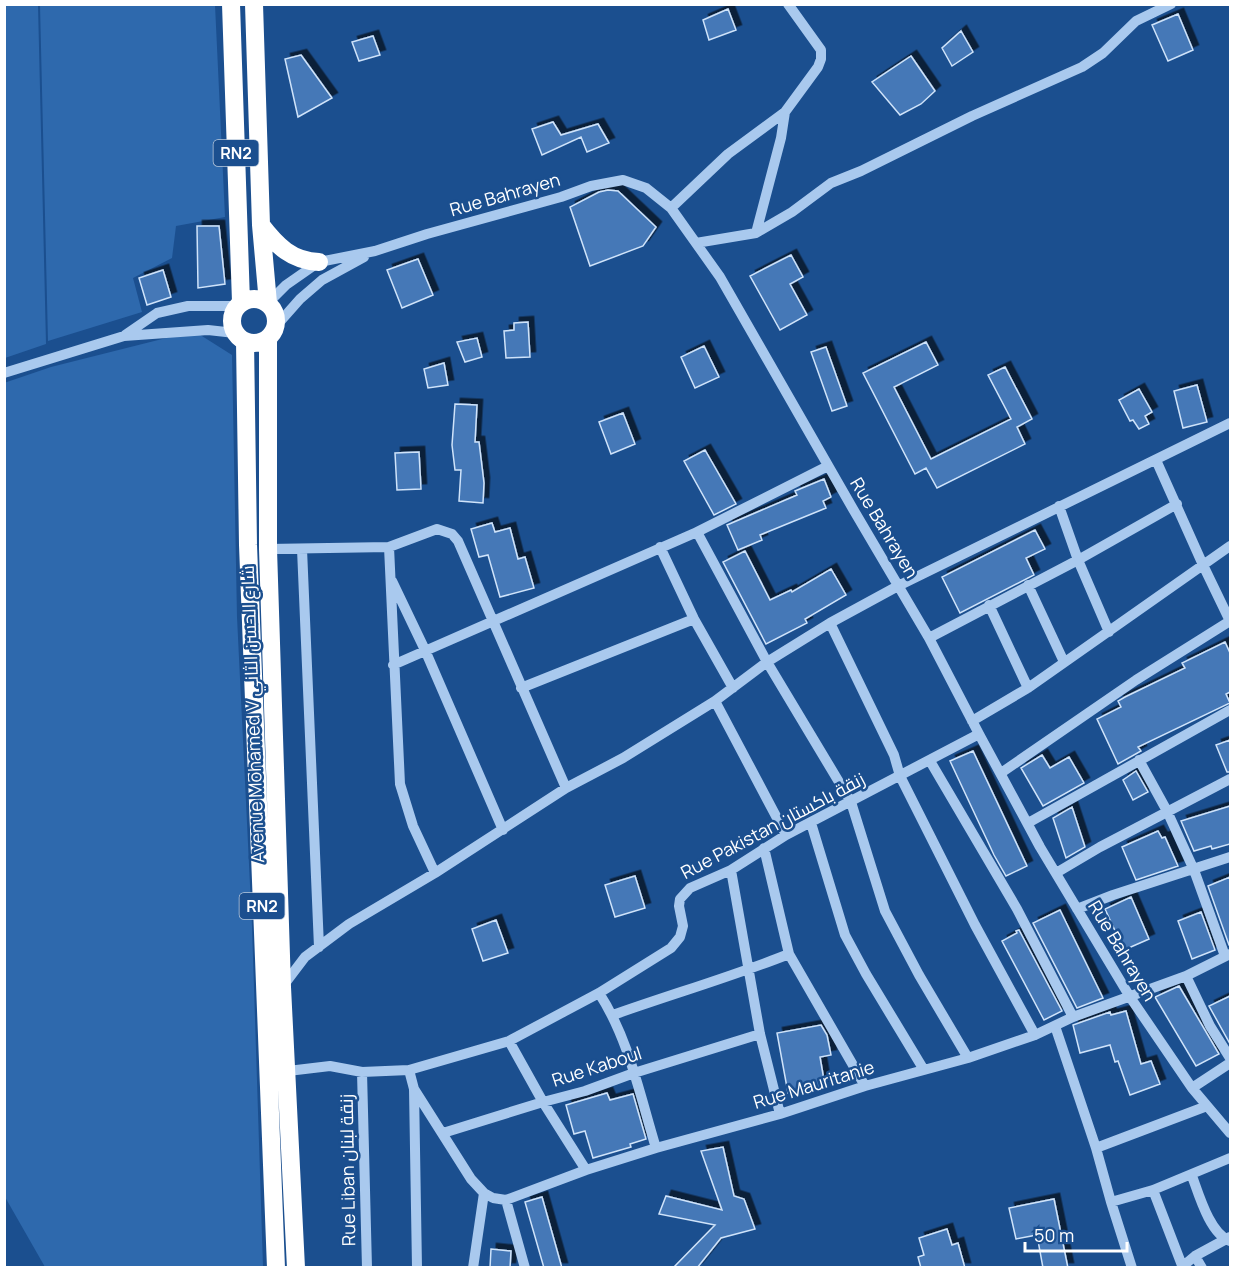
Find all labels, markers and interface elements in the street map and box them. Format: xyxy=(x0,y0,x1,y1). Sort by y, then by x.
road number: RN2 xyxy=(214,140,258,166)
street label: Rue Bahrayen xyxy=(447,167,563,221)
street label: Rue Bahrayen xyxy=(845,473,924,582)
street label: Avenue Mohamed V شارع الحسن الثاني xyxy=(235,565,272,863)
street label: Rue Pakistan زنقة باكستان xyxy=(676,766,869,884)
road number: RN2 xyxy=(240,893,284,919)
street label: Rue Bahrayen xyxy=(1083,896,1162,1005)
street label: Rue Kaboul xyxy=(549,1040,645,1092)
street label: Rue Mauritanie xyxy=(750,1054,877,1114)
street label: Rue Liban زنقة لبنان xyxy=(334,1094,360,1246)
scale bar xyxy=(1025,1215,1127,1253)
text: 50 m xyxy=(1034,1223,1074,1247)

